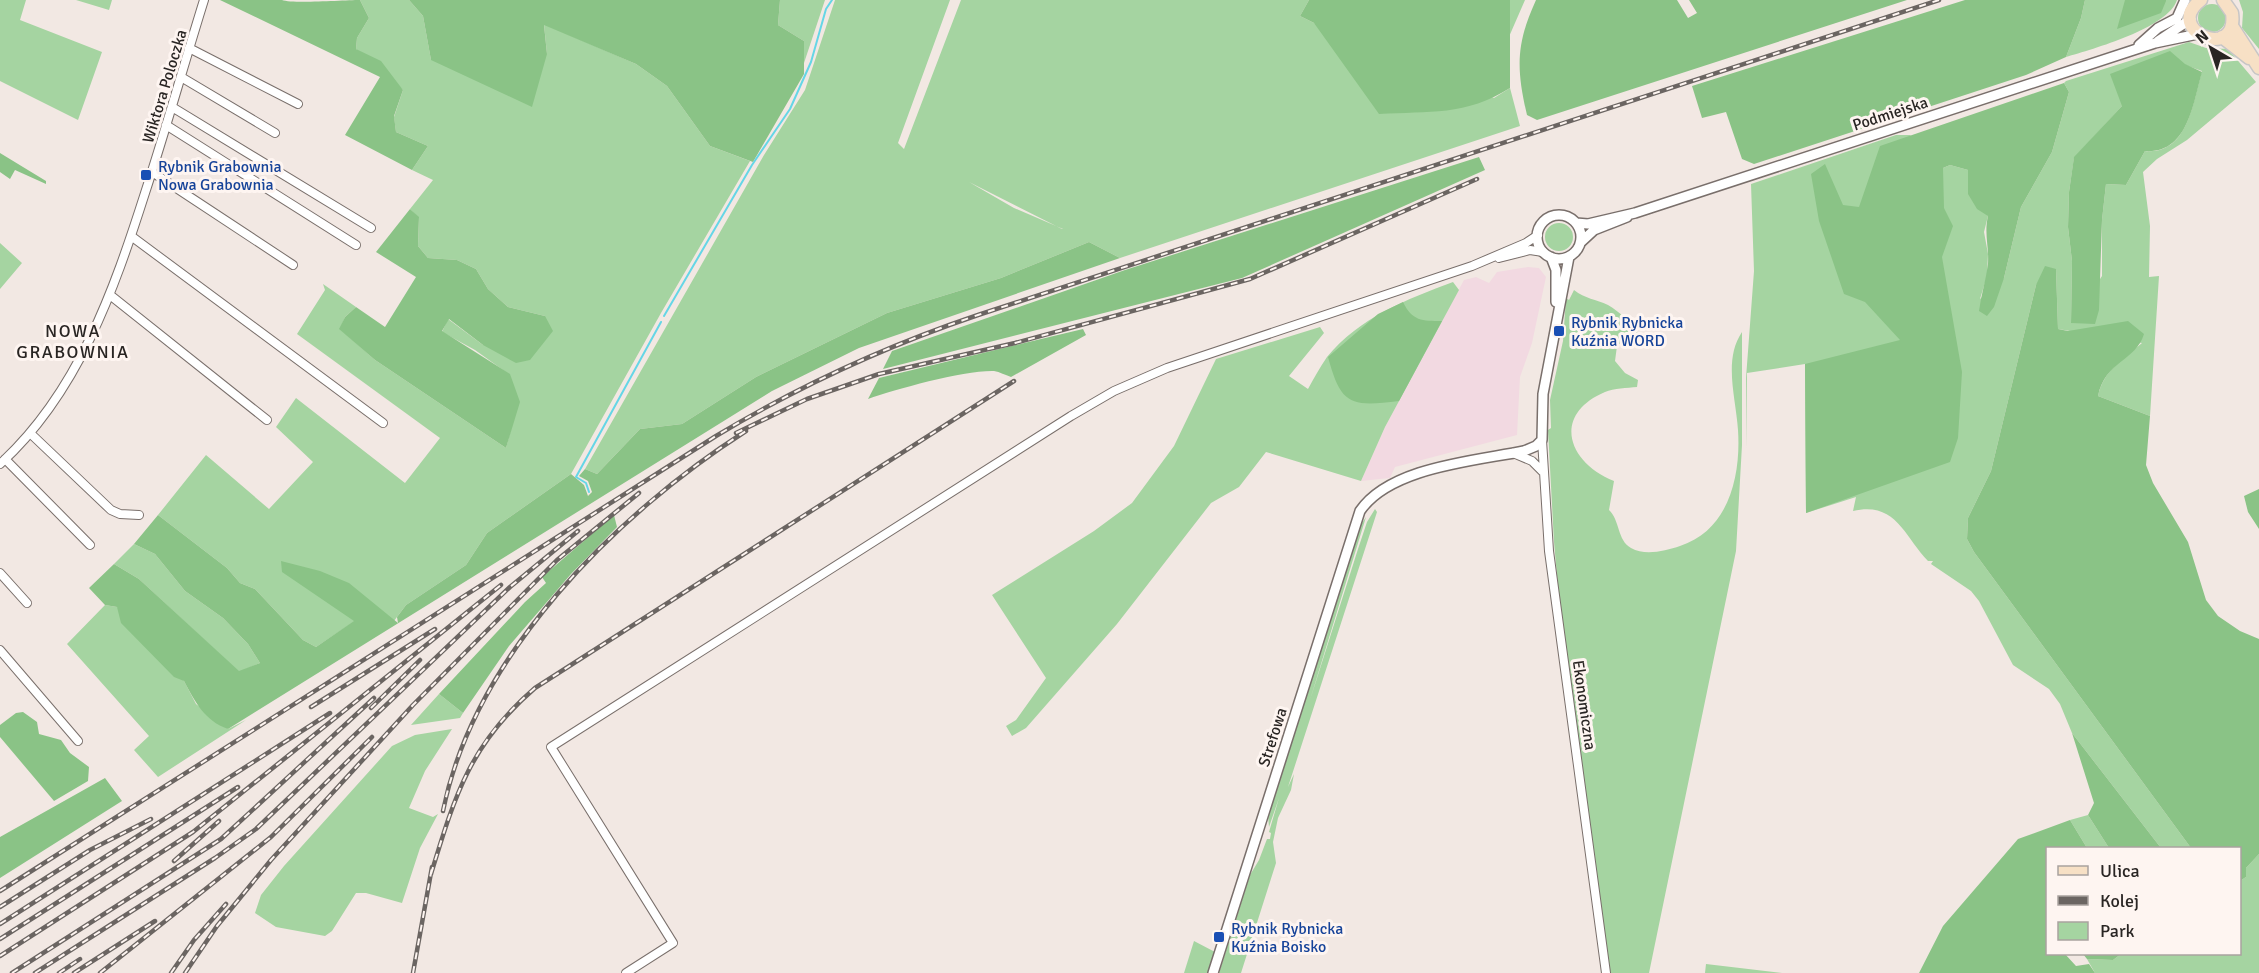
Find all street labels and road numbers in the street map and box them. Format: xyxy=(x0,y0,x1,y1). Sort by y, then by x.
street label: Wiktora Poloczka xyxy=(138,27,192,146)
street label: Podmiejska xyxy=(1850,92,1931,136)
street label: Ekonomiczna xyxy=(1568,659,1600,751)
street label: Strefowa xyxy=(1254,705,1292,769)

